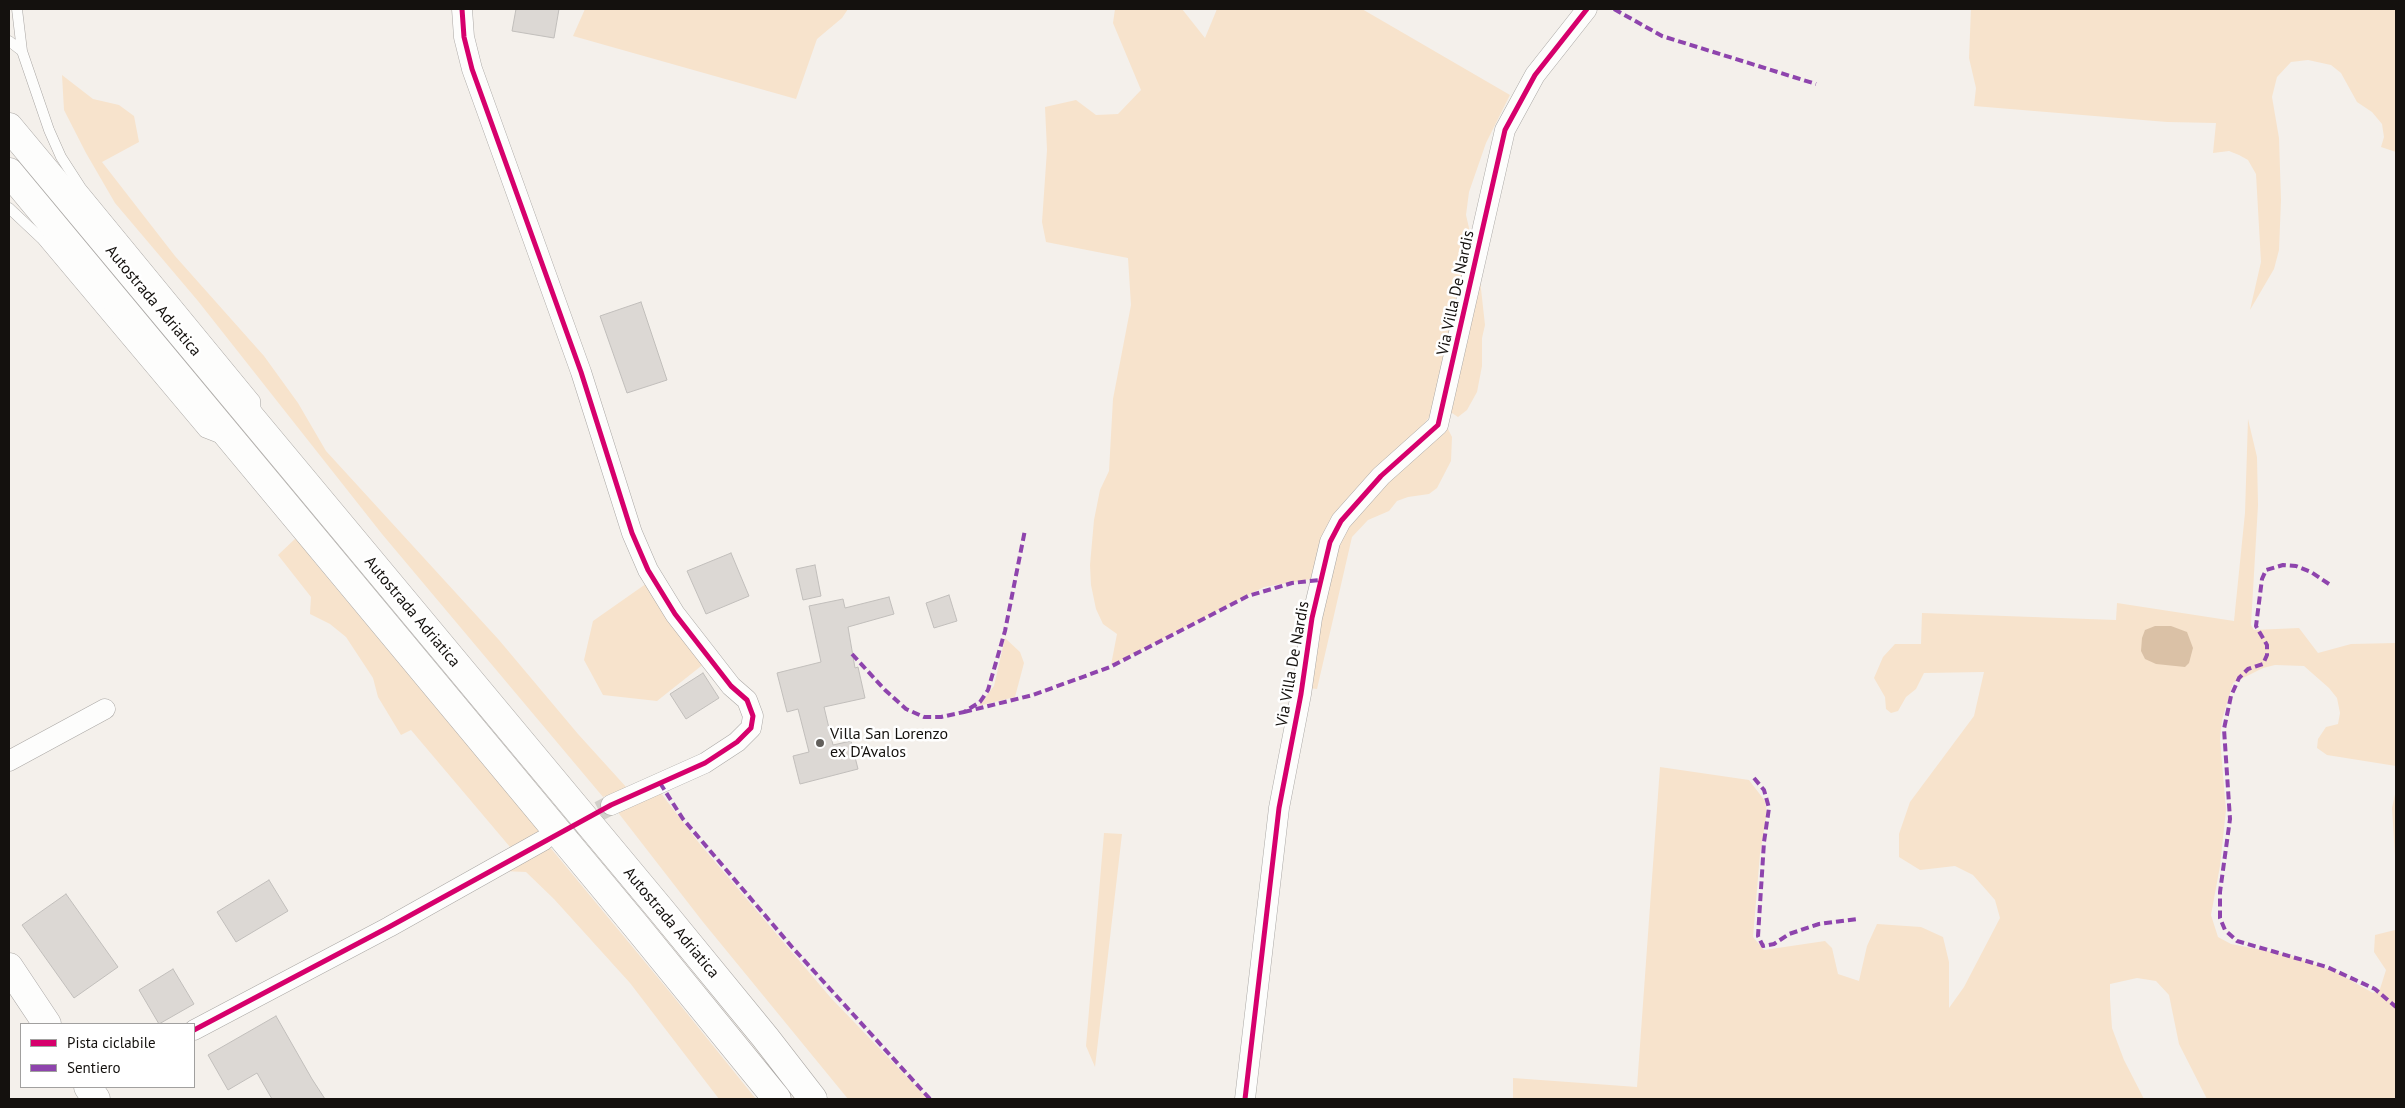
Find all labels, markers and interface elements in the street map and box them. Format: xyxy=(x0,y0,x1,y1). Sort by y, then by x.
street label: Via Villa De Nardis xyxy=(1433,229,1479,357)
street label: Autostrada Adriatica xyxy=(101,242,205,360)
street label: Autostrada Adriatica xyxy=(360,553,464,671)
street label: Via Villa De Nardis xyxy=(1273,600,1313,728)
place label: Villa San Lorenzo ex D'Avalos xyxy=(830,724,948,762)
marker: Villa San Lorenzo ex D'Avalos xyxy=(814,737,826,749)
street label: Autostrada Adriatica xyxy=(619,864,723,982)
legend xyxy=(20,1023,195,1088)
text: Pista ciclabile xyxy=(67,1033,156,1052)
text: Sentiero xyxy=(67,1058,121,1077)

